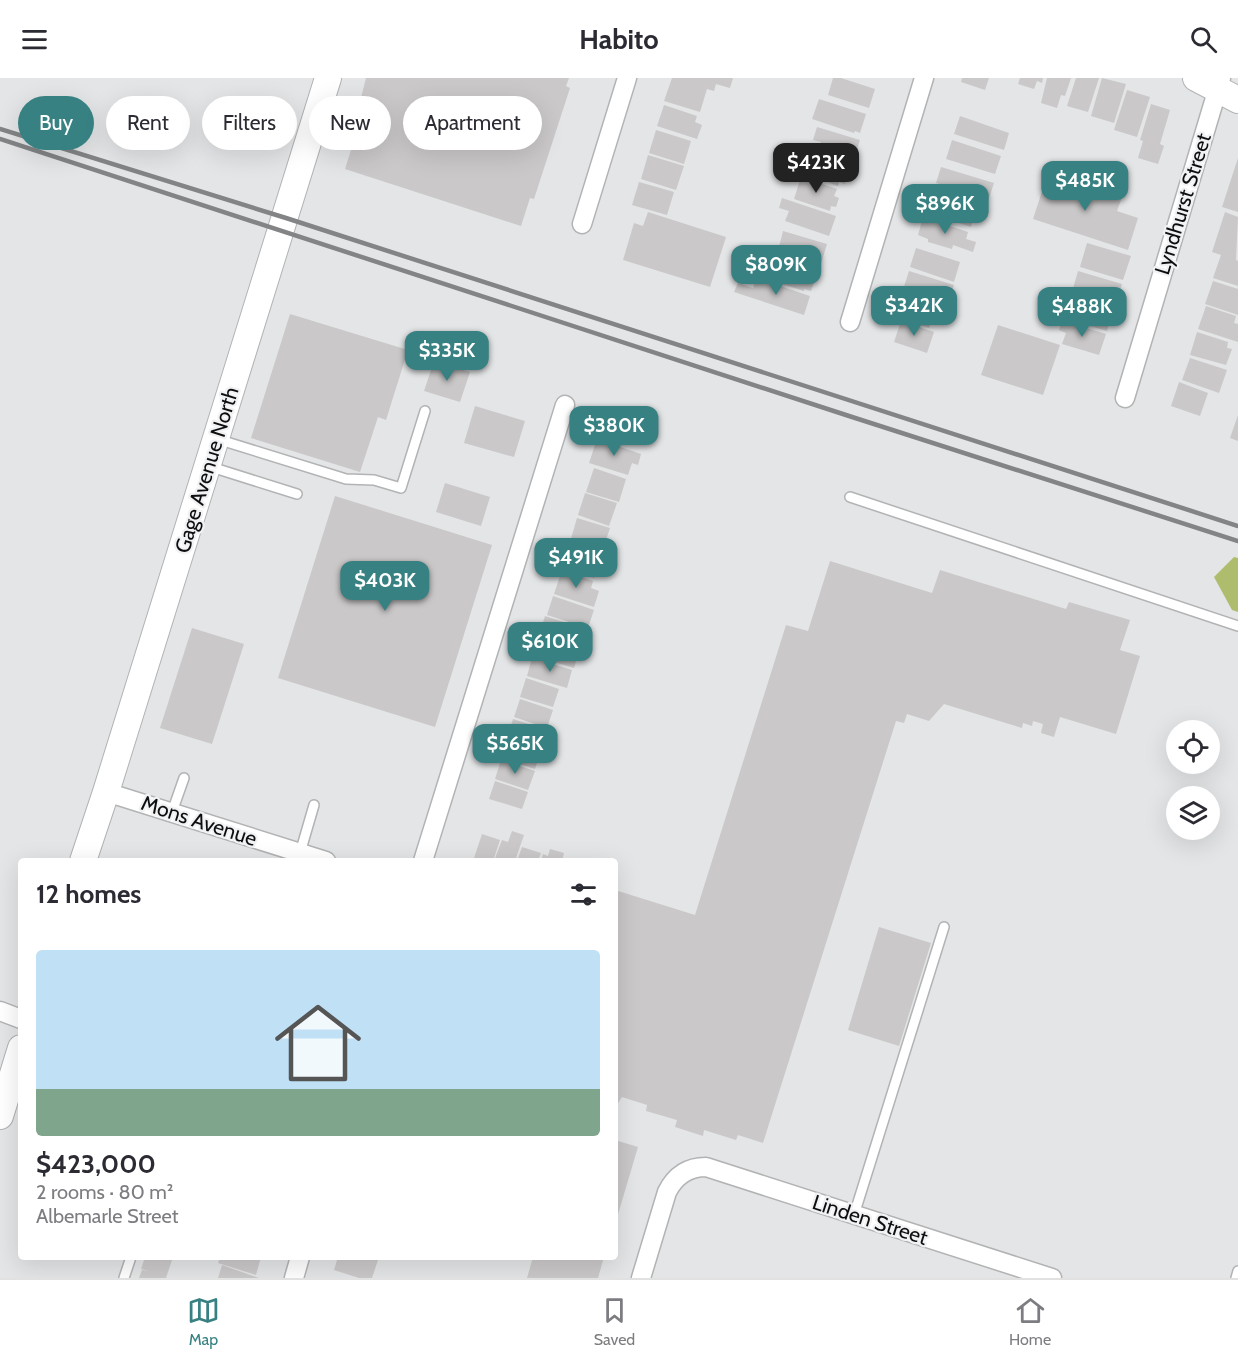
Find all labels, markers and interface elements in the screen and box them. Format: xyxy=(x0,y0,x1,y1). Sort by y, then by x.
icon: menu xyxy=(18,23,51,56)
text: Habito xyxy=(579,23,659,56)
icon: search xyxy=(1187,23,1220,56)
chip: Buy xyxy=(18,96,94,150)
chip: Rent xyxy=(106,96,190,150)
chip: Filters xyxy=(202,96,297,150)
chip: New xyxy=(309,96,391,150)
chip: Apartment xyxy=(403,96,542,150)
street label: Lyndhurst Street xyxy=(1149,130,1216,278)
pin: $423K xyxy=(774,143,858,194)
text: $423K xyxy=(787,150,845,174)
pin: $485K xyxy=(1043,161,1127,212)
text: $485K xyxy=(1055,168,1115,192)
pin: $896K xyxy=(903,184,987,235)
text: $896K xyxy=(916,191,974,215)
pin: $809K xyxy=(734,245,818,296)
text: $809K xyxy=(745,252,807,276)
pin: $342K xyxy=(872,286,956,337)
pin: $488K xyxy=(1040,287,1124,338)
text: $342K xyxy=(885,293,943,317)
text: $488K xyxy=(1052,294,1112,318)
pin: $335K xyxy=(405,331,489,382)
text: $335K xyxy=(419,338,475,362)
street label: Gage Avenue North xyxy=(169,384,244,556)
pin: $380K xyxy=(572,406,656,457)
text: $380K xyxy=(583,413,645,437)
pin: $491K xyxy=(534,538,618,589)
text: $491K xyxy=(548,545,604,569)
pin: $403K xyxy=(343,561,427,612)
text: $403K xyxy=(354,568,416,592)
pin: $610K xyxy=(508,622,592,673)
text: $610K xyxy=(522,629,578,653)
map controls xyxy=(1166,720,1220,840)
button: locate xyxy=(1166,720,1220,774)
pin: $565K xyxy=(473,724,557,775)
text: $565K xyxy=(487,731,543,755)
button: layers xyxy=(1166,786,1220,840)
street label: Mons Avenue xyxy=(138,790,260,851)
text: 12 homes xyxy=(36,878,141,910)
icon: filters xyxy=(567,878,600,911)
icon: home xyxy=(264,989,372,1097)
text: $423,000 xyxy=(36,1148,156,1180)
text: 2 rooms · 80 m² xyxy=(36,1180,173,1204)
street label: Linden Street xyxy=(809,1189,931,1250)
text: Albemarle Street xyxy=(36,1204,178,1228)
tab: Map xyxy=(187,1294,220,1349)
tab: Saved xyxy=(594,1294,635,1349)
tab: Home xyxy=(1009,1294,1051,1349)

